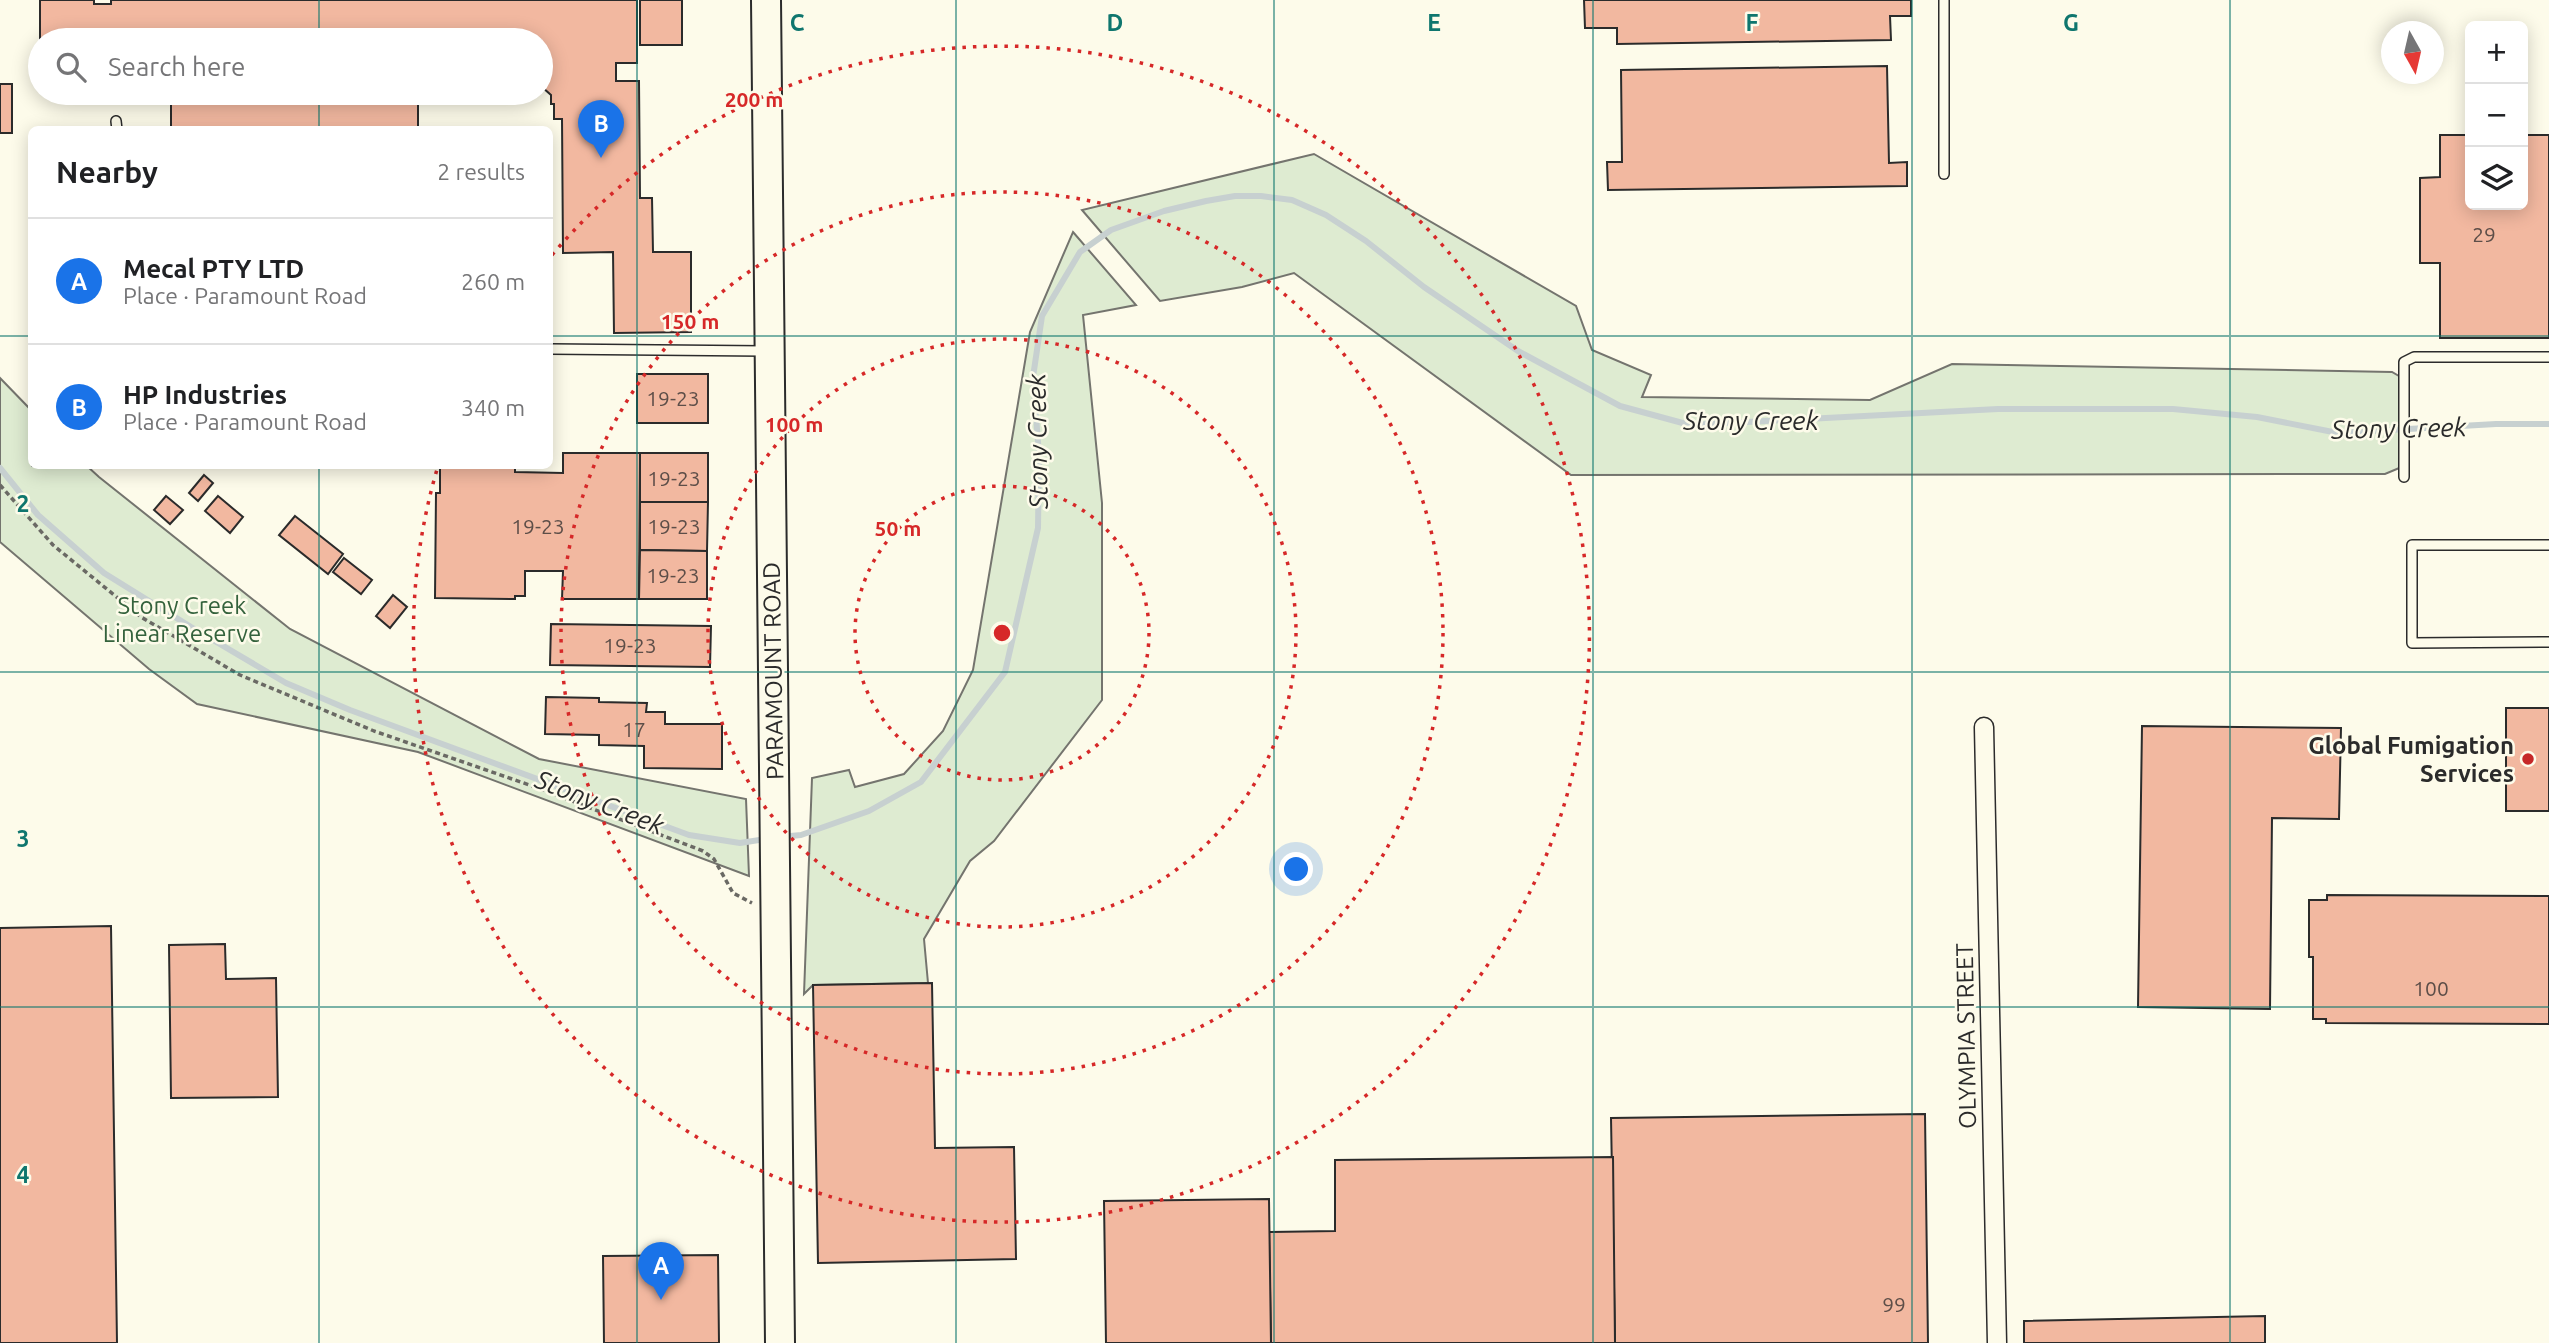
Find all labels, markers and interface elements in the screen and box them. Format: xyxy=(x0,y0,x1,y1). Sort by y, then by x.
text: C xyxy=(790,10,805,35)
text: D xyxy=(1107,10,1123,35)
text: E xyxy=(1427,10,1441,35)
text: F xyxy=(1746,10,1759,35)
text: G xyxy=(2063,10,2079,35)
north arrow xyxy=(2381,21,2444,84)
map controls xyxy=(2465,21,2528,210)
button: + xyxy=(2465,21,2528,84)
search box xyxy=(28,28,553,105)
icon: search xyxy=(52,48,90,86)
text: Search here xyxy=(108,52,245,81)
button: − xyxy=(2465,84,2528,147)
text: 200 m xyxy=(725,87,783,111)
pin: B xyxy=(578,100,624,158)
button: layers xyxy=(2465,147,2528,210)
text: Nearby xyxy=(56,155,158,189)
text: 2 results xyxy=(437,159,525,184)
house number: 29 xyxy=(2472,222,2496,246)
text: Mecal PTY LTD xyxy=(123,254,304,283)
text: A xyxy=(71,269,87,294)
text: 260 m xyxy=(461,269,525,294)
text: Place · Paramount Road xyxy=(123,283,367,308)
text: 150 m xyxy=(661,309,719,333)
water label: Stony Creek xyxy=(1021,372,1053,510)
text: HP Industries xyxy=(123,380,287,409)
house number: 19-23 xyxy=(646,386,700,410)
text: B xyxy=(71,395,87,420)
text: 340 m xyxy=(461,395,525,420)
water label: Stony Creek xyxy=(1682,406,1819,435)
text: Place · Paramount Road xyxy=(123,409,367,434)
text: 100 m xyxy=(765,412,823,436)
water label: Stony Creek xyxy=(2330,412,2468,444)
house number: 19-23 xyxy=(647,466,701,490)
text: 2 xyxy=(17,491,29,516)
house number: 19-23 xyxy=(511,514,565,538)
house number: 19-23 xyxy=(647,514,701,538)
text: 50 m xyxy=(875,516,921,540)
street label: PARAMOUNT ROAD xyxy=(758,562,788,780)
house number: 19-23 xyxy=(646,563,700,587)
park label: Stony Creek Linear Reserve xyxy=(103,592,261,647)
centre of rings xyxy=(990,621,1014,645)
house number: 19-23 xyxy=(603,633,657,657)
house number: 17 xyxy=(622,717,646,741)
place label: Global Fumigation Services xyxy=(2308,732,2514,787)
marker: Global Fumigation Services xyxy=(2520,751,2536,767)
water label: Stony Creek xyxy=(531,764,669,840)
text: 3 xyxy=(17,826,29,851)
your location xyxy=(1279,852,1313,886)
street label: OLYMPIA STREET xyxy=(1951,943,1981,1129)
house number: 100 xyxy=(2413,976,2449,1000)
text: 4 xyxy=(17,1162,30,1187)
pin: A xyxy=(638,1242,684,1300)
house number: 99 xyxy=(1882,1292,1906,1316)

